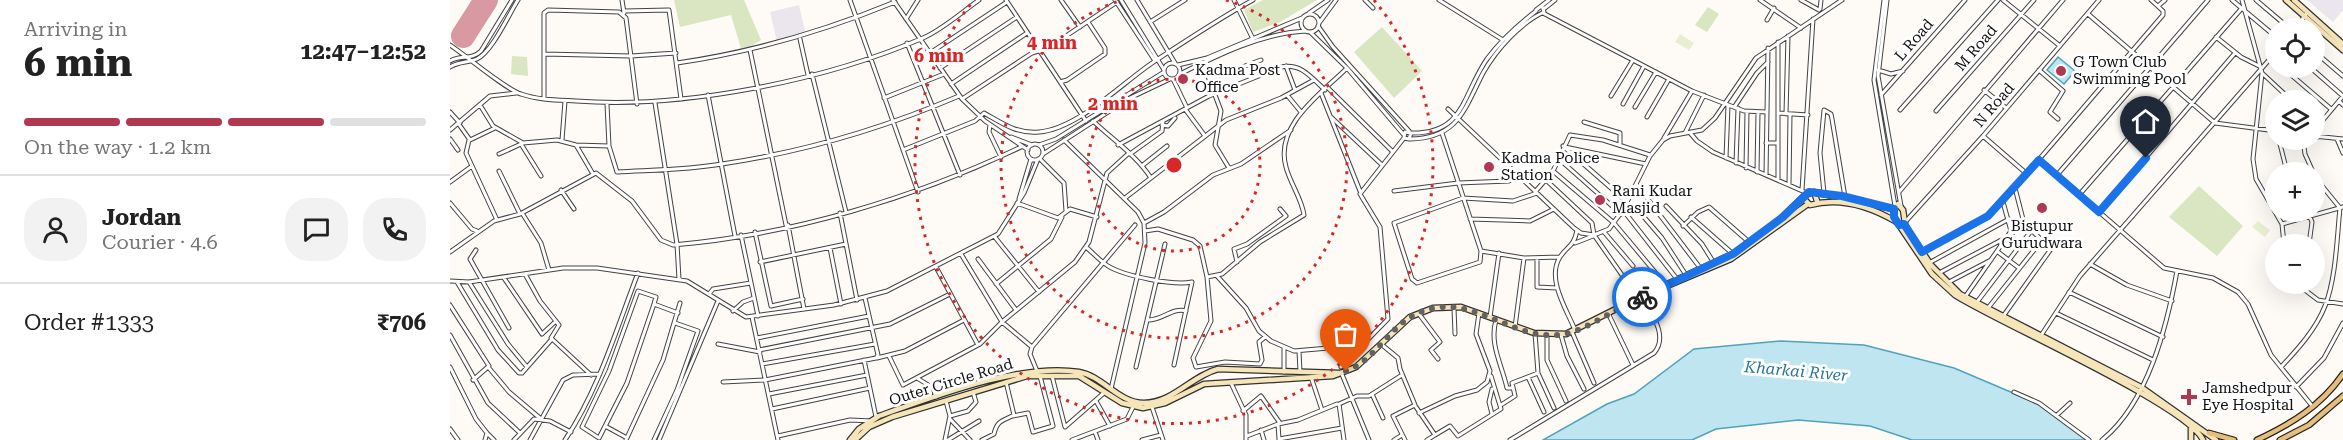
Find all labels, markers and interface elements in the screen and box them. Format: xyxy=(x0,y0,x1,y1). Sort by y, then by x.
street label: L Road xyxy=(1891,15,1937,65)
text: Arriving in xyxy=(24,17,127,41)
map controls xyxy=(2265,18,2325,294)
button: locate xyxy=(2265,18,2325,78)
street label: M Road xyxy=(1951,21,2001,75)
text: 4 min xyxy=(1027,32,1077,53)
text: 12:47–12:52 xyxy=(300,39,426,64)
text: 6 min xyxy=(24,40,132,86)
text: 6 min xyxy=(914,45,964,66)
place label: G Town Club Swimming Pool xyxy=(2073,53,2186,88)
place label: Kadma Post Office xyxy=(1195,61,1281,96)
marker: G Town Club Swimming Pool xyxy=(2054,64,2068,78)
marker: Kadma Post Office xyxy=(1176,72,1190,86)
street label: N Road xyxy=(1970,79,2018,131)
button: layers xyxy=(2265,90,2325,150)
text: 2 min xyxy=(1088,93,1138,114)
pin xyxy=(2120,96,2171,158)
icon: home xyxy=(2129,105,2162,138)
text: On the way · 1.2 km xyxy=(24,135,211,159)
place label: Kadma Police Station xyxy=(1501,149,1599,184)
centre of rings xyxy=(1164,155,1184,175)
marker: Kadma Police Station xyxy=(1482,160,1496,174)
button: + xyxy=(2265,162,2325,222)
place label: Rani Kudar Masjid xyxy=(1612,182,1692,217)
marker: Rani Kudar Masjid xyxy=(1593,193,1607,207)
button: person xyxy=(24,198,87,261)
button: chat xyxy=(285,198,348,261)
button: phone xyxy=(363,198,426,261)
marker: Bistupur Gurudwara xyxy=(2035,201,2049,215)
text: Jordan xyxy=(102,205,181,230)
place label: Bistupur Gurudwara xyxy=(2001,217,2083,252)
text: Courier · 4.6 xyxy=(102,230,218,254)
button: − xyxy=(2265,234,2325,294)
courier xyxy=(1612,267,1672,327)
icon: bike xyxy=(1626,281,1659,314)
pin xyxy=(1320,309,1371,371)
text: Order #1333 xyxy=(24,310,154,335)
text: ₹706 xyxy=(377,310,426,335)
icon: bag xyxy=(1329,318,1362,351)
street label: Outer Circle Road xyxy=(887,354,1015,409)
water label: Kharkai River xyxy=(1743,357,1849,385)
place label: Jamshedpur Eye Hospital xyxy=(2202,379,2294,414)
marker: Jamshedpur Eye Hospital xyxy=(2180,388,2198,406)

